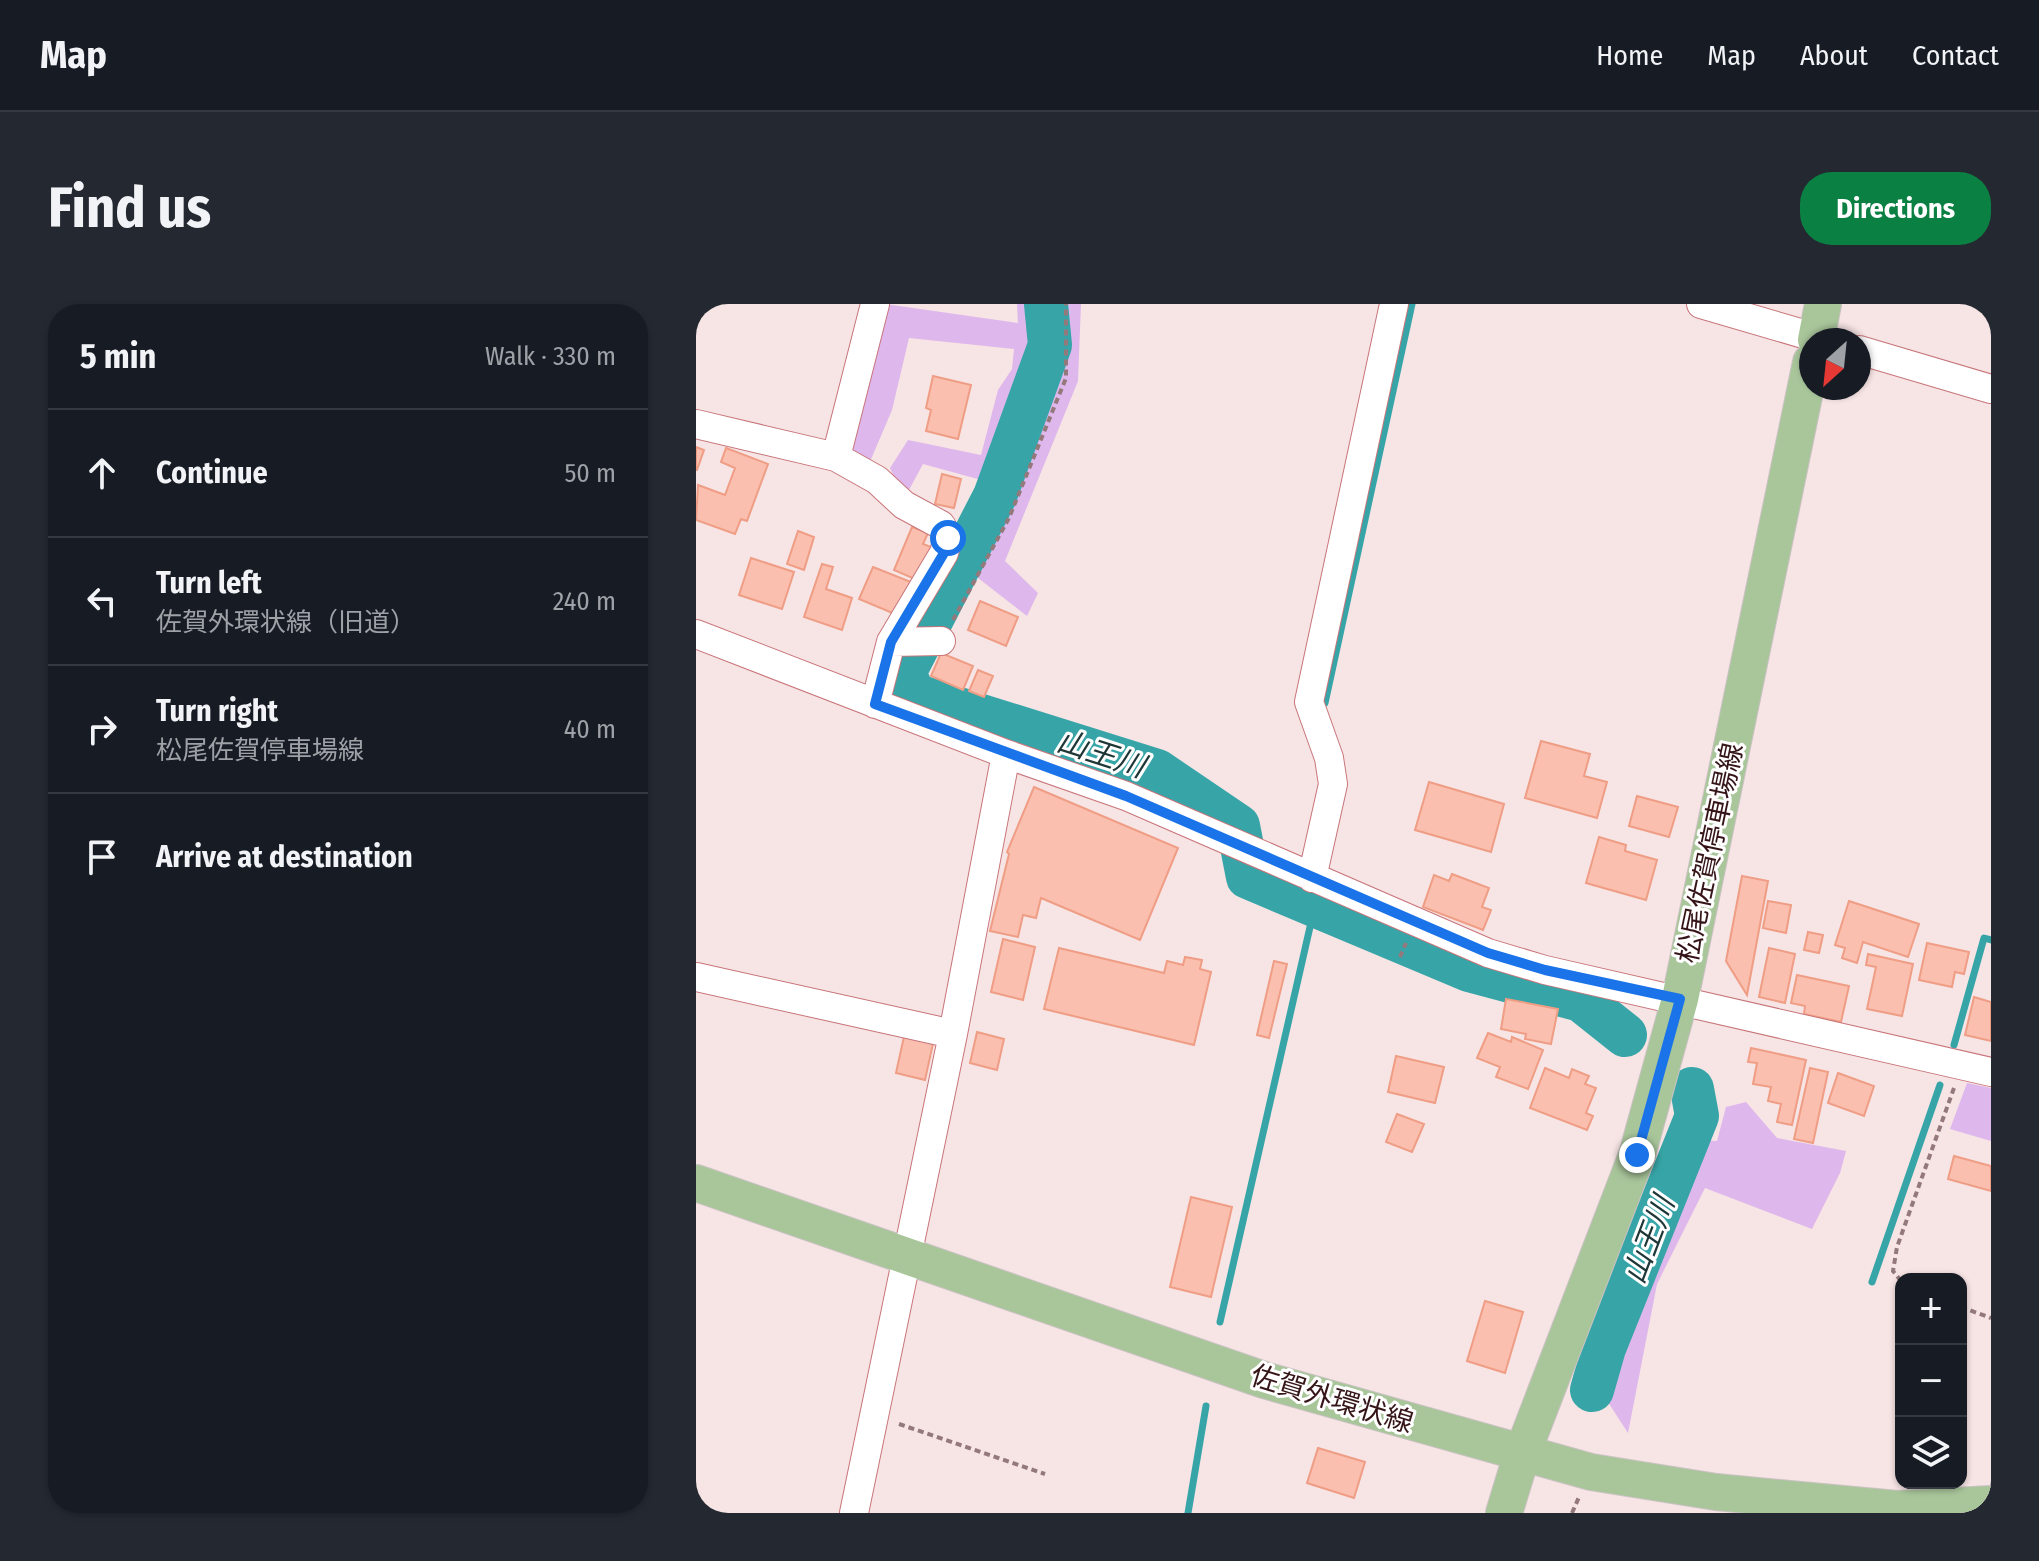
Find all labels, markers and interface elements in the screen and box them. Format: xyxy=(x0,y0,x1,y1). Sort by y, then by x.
text: Map xyxy=(40,32,107,78)
text: Home xyxy=(1596,39,1663,72)
text: Map xyxy=(1707,39,1756,72)
text: About xyxy=(1800,39,1868,72)
text: Contact xyxy=(1912,39,1999,72)
button: Directions xyxy=(1800,172,1991,245)
text: Find us xyxy=(48,175,211,242)
north arrow xyxy=(1799,328,1871,400)
text: 5 min xyxy=(80,336,156,377)
text: Walk · 330 m xyxy=(485,341,616,372)
icon: ahead xyxy=(80,451,124,495)
text: Continue xyxy=(156,455,268,491)
text: 50 m xyxy=(564,458,616,489)
route start xyxy=(930,520,966,556)
text: Turn left xyxy=(156,565,262,601)
icon: left xyxy=(80,579,124,623)
text: 240 m xyxy=(553,586,616,617)
text: 佐賀外環状線（旧道） xyxy=(156,607,416,638)
text: Turn right xyxy=(156,693,278,729)
icon: right xyxy=(80,707,124,751)
text: 40 m xyxy=(564,714,616,745)
water label: 山王川 xyxy=(1053,723,1152,786)
text: 松尾佐賀停車場線 xyxy=(156,735,364,766)
street label: 松尾佐賀停車場線 xyxy=(1671,740,1749,966)
icon: arrive xyxy=(80,835,124,879)
text: Arrive at destination xyxy=(156,839,413,875)
route end xyxy=(1619,1137,1655,1173)
water label: 山王川 xyxy=(1616,1189,1683,1288)
map controls xyxy=(1895,1273,1967,1489)
button: + xyxy=(1895,1273,1967,1345)
button: − xyxy=(1895,1345,1967,1417)
street label: 佐賀外環状線 xyxy=(1247,1359,1417,1439)
button: layers xyxy=(1895,1417,1967,1489)

